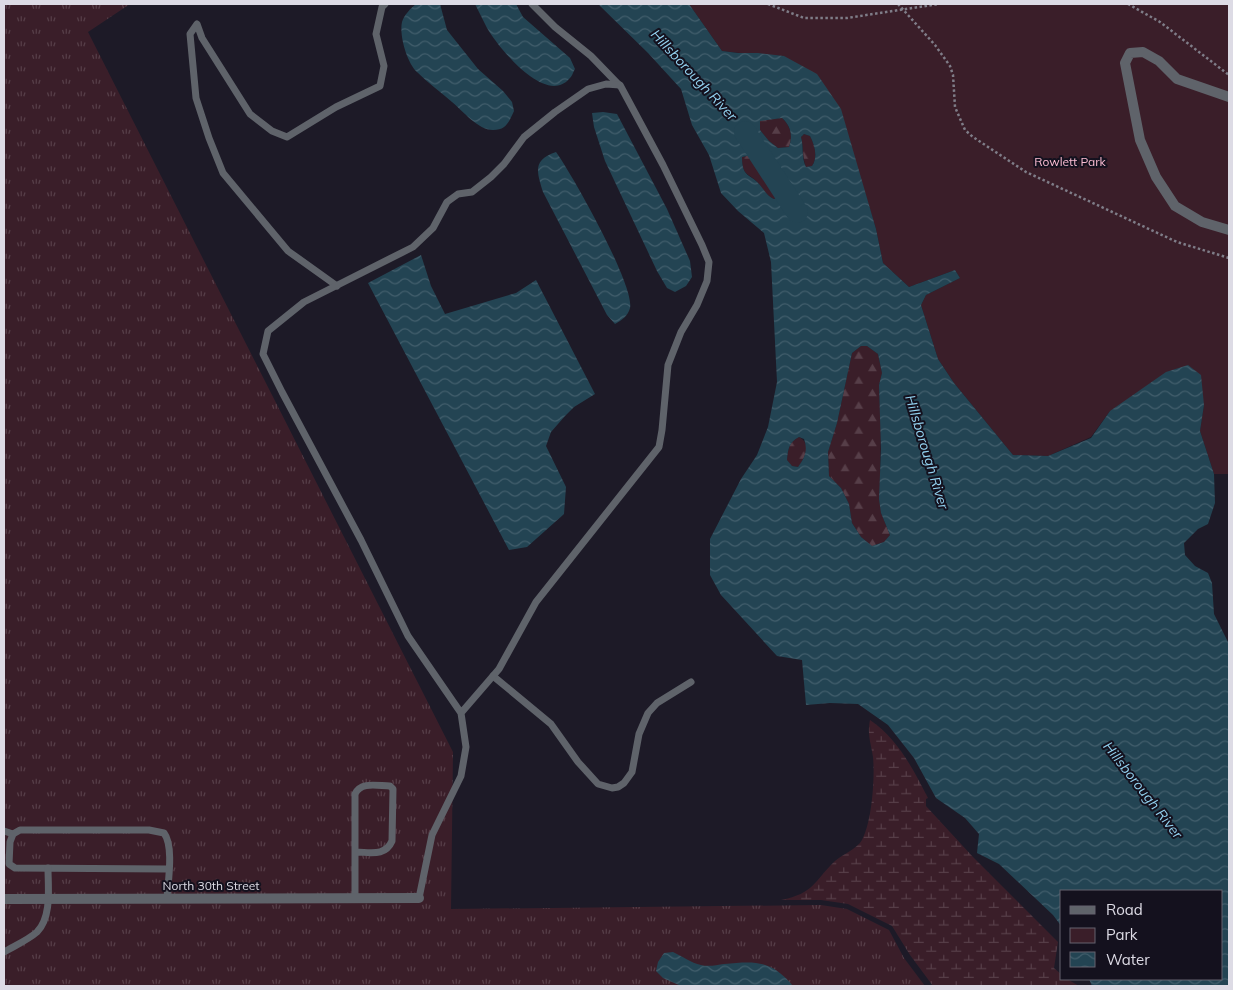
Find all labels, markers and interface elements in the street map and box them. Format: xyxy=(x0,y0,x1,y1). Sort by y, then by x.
water label: Hillsborough River xyxy=(647,26,742,125)
park label: Rowlett Park xyxy=(1034,154,1107,169)
water label: Hillsborough River xyxy=(901,393,953,512)
water label: Hillsborough River xyxy=(1099,738,1187,843)
street label: North 30th Street xyxy=(163,878,259,893)
legend xyxy=(1060,890,1223,980)
text: Road xyxy=(1106,900,1143,919)
text: Park xyxy=(1106,925,1138,944)
text: Water xyxy=(1106,950,1150,969)

